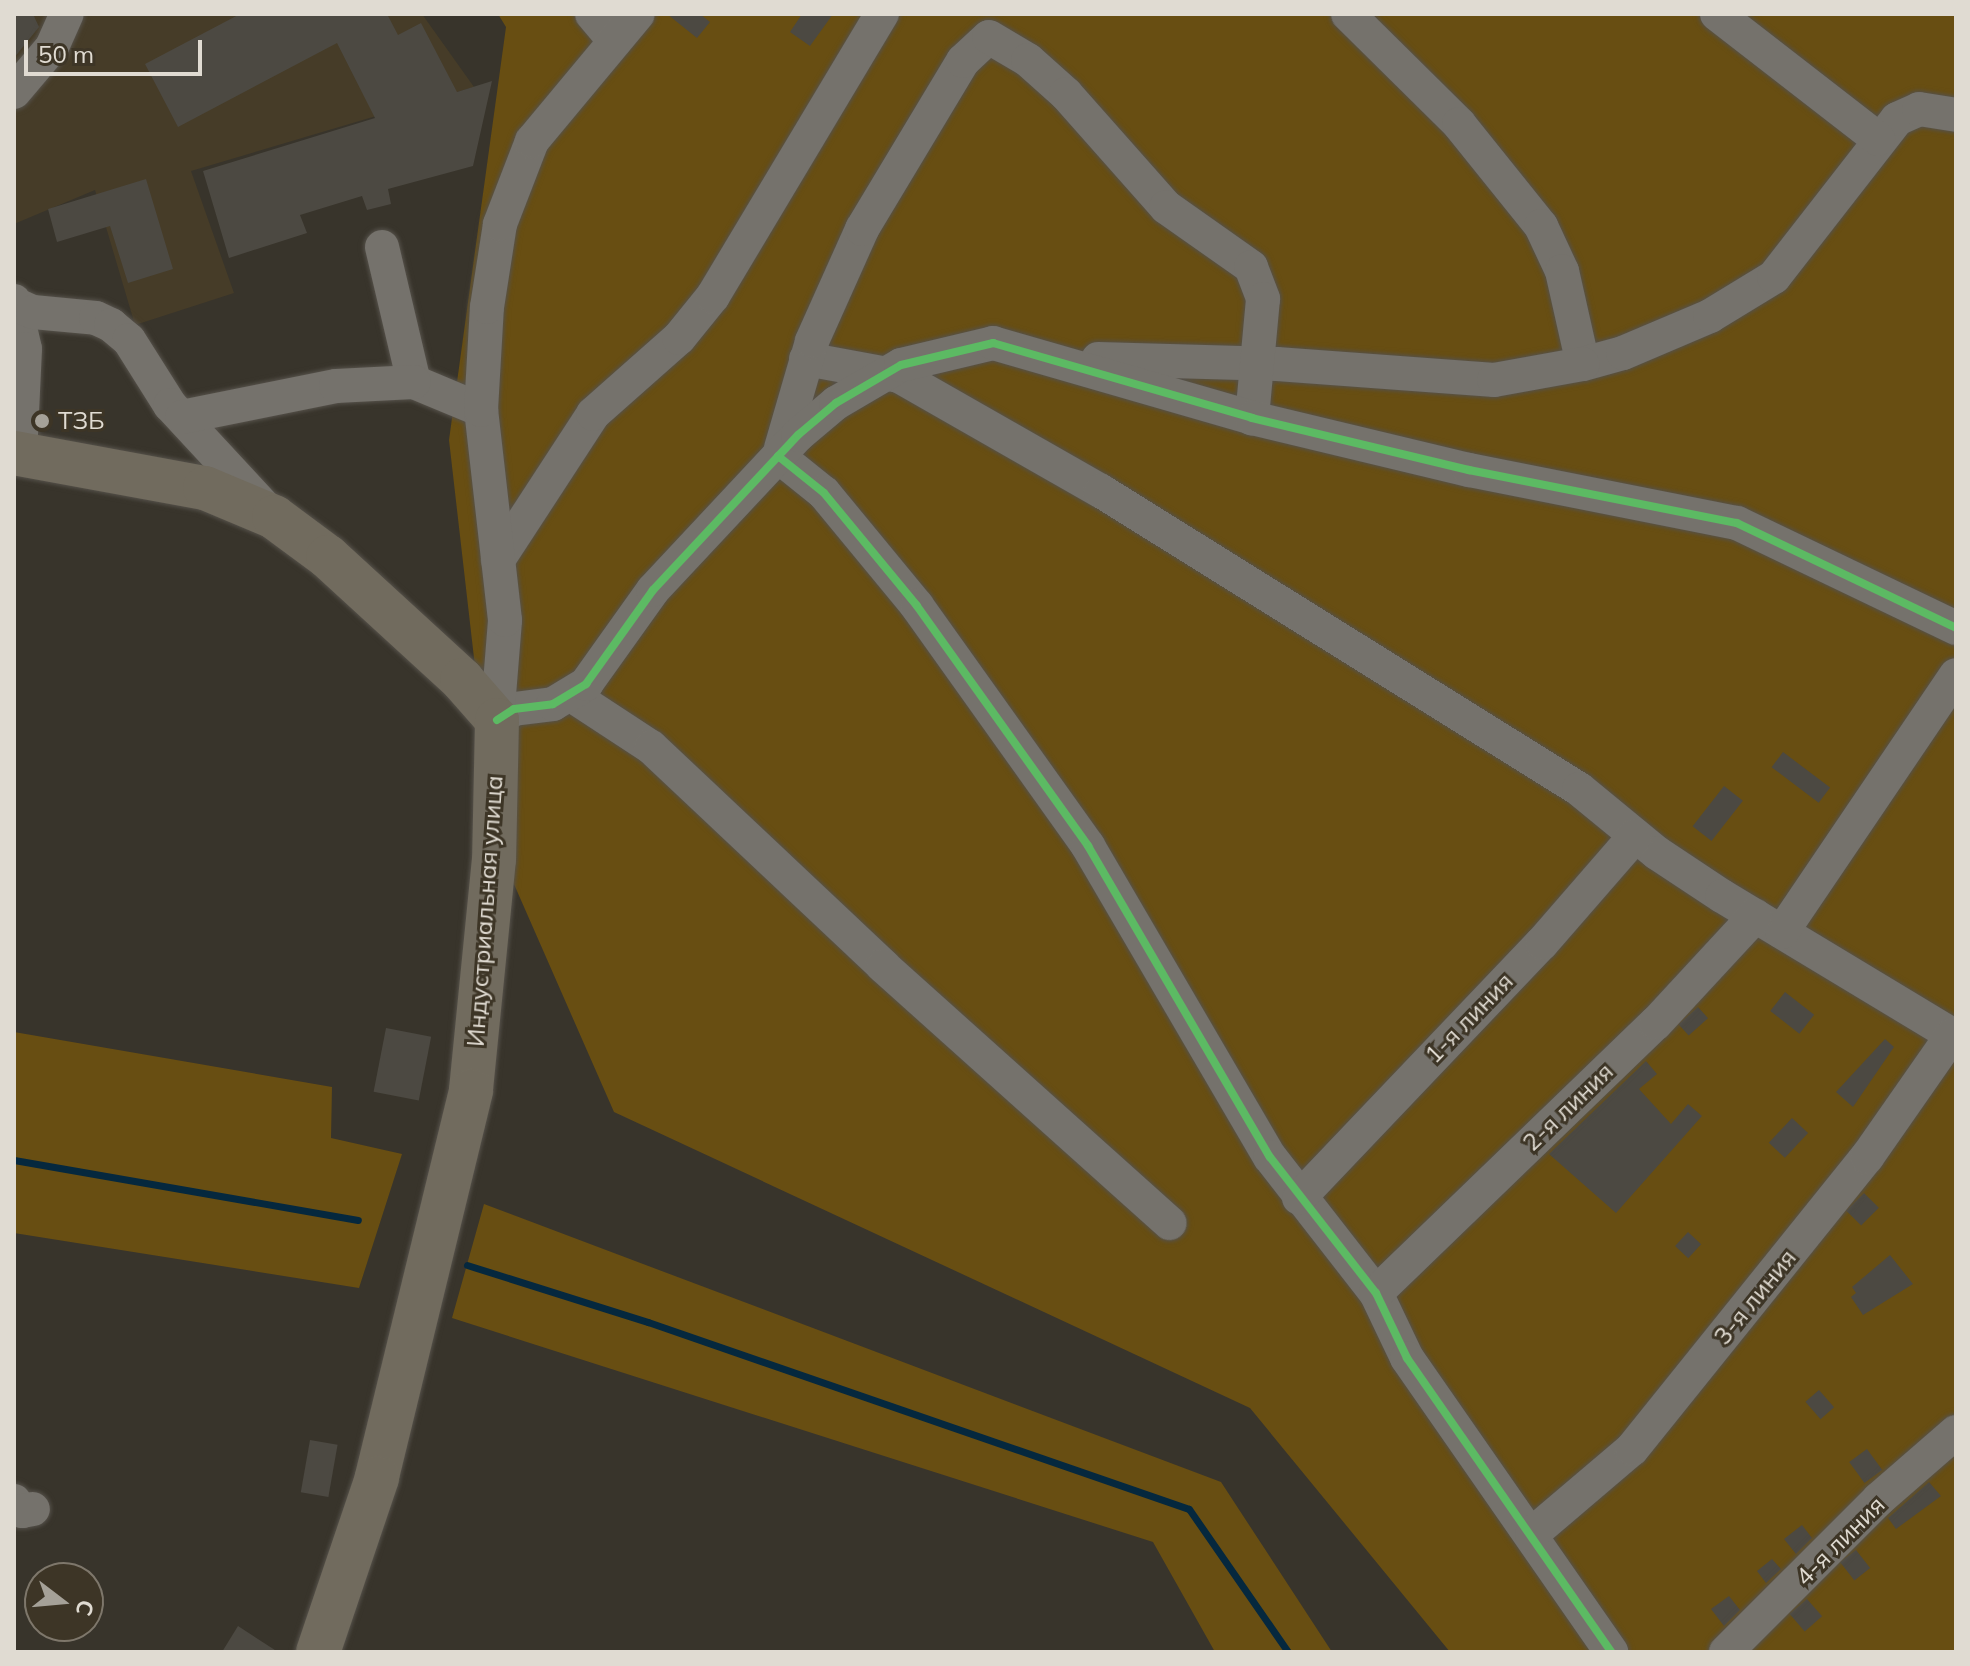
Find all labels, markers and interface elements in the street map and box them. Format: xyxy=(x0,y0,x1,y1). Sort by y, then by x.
scale bar xyxy=(28,24,206,74)
text: 50 m xyxy=(38,39,94,69)
place label: ТЗБ xyxy=(58,407,104,435)
marker: ТЗБ xyxy=(33,412,51,430)
street label: Индустриальная улица xyxy=(461,774,509,1048)
street label: 1-я линия xyxy=(1419,967,1519,1069)
street label: 2-я линия xyxy=(1517,1057,1619,1157)
street label: 3-я линия xyxy=(1708,1244,1802,1350)
street label: 4-я линия xyxy=(1789,1490,1891,1592)
north arrow xyxy=(24,1562,104,1642)
text: С xyxy=(70,1597,101,1619)

